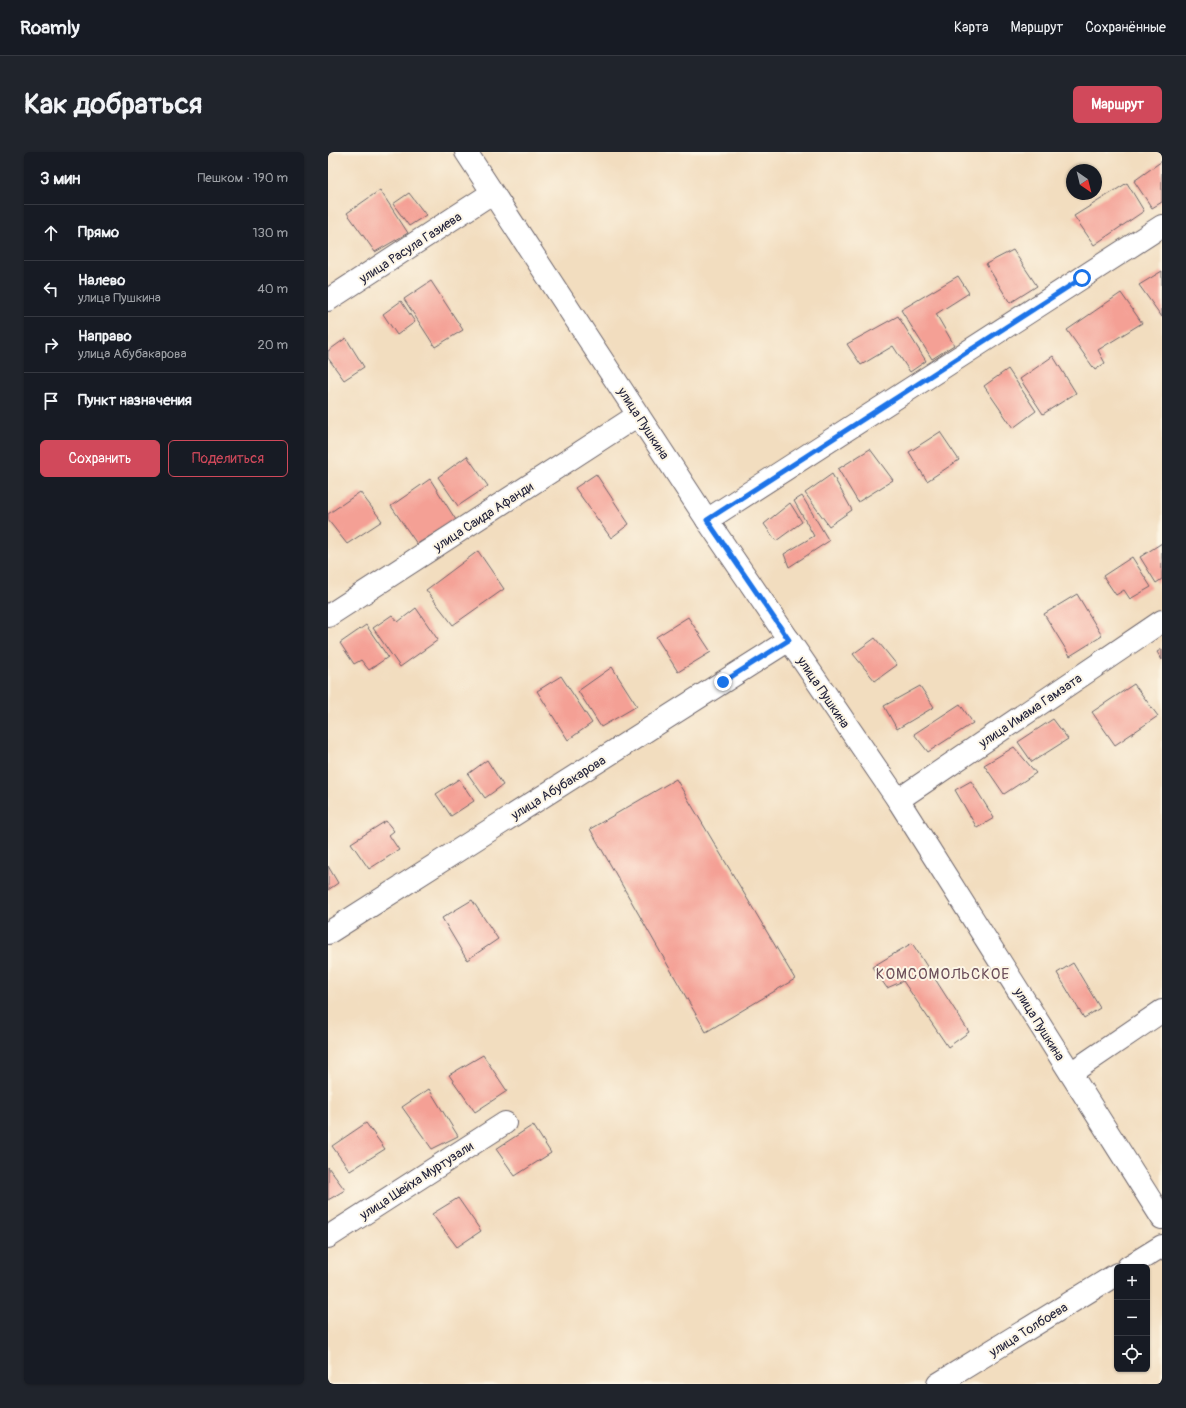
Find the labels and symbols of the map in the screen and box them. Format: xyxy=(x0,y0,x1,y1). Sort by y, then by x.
north arrow xyxy=(1066,164,1102,200)
street label: улица Расула Газиева xyxy=(356,209,465,287)
route start xyxy=(1073,269,1091,287)
street label: улица Пушкина xyxy=(613,384,672,463)
street label: улица Саида Афанди xyxy=(430,479,536,556)
street label: улица Пушкина xyxy=(793,653,853,731)
street label: улица Имама Гамзата xyxy=(975,670,1085,752)
route end xyxy=(714,673,732,691)
street label: улица Абубакарова xyxy=(507,752,609,824)
district label: КОМСОМОЛЬСКОЕ xyxy=(876,965,1010,984)
street label: улица Пушкина xyxy=(1010,984,1068,1064)
street label: улица Шейха Муртузали xyxy=(356,1138,476,1224)
street label: улица Толбоева xyxy=(985,1299,1071,1361)

